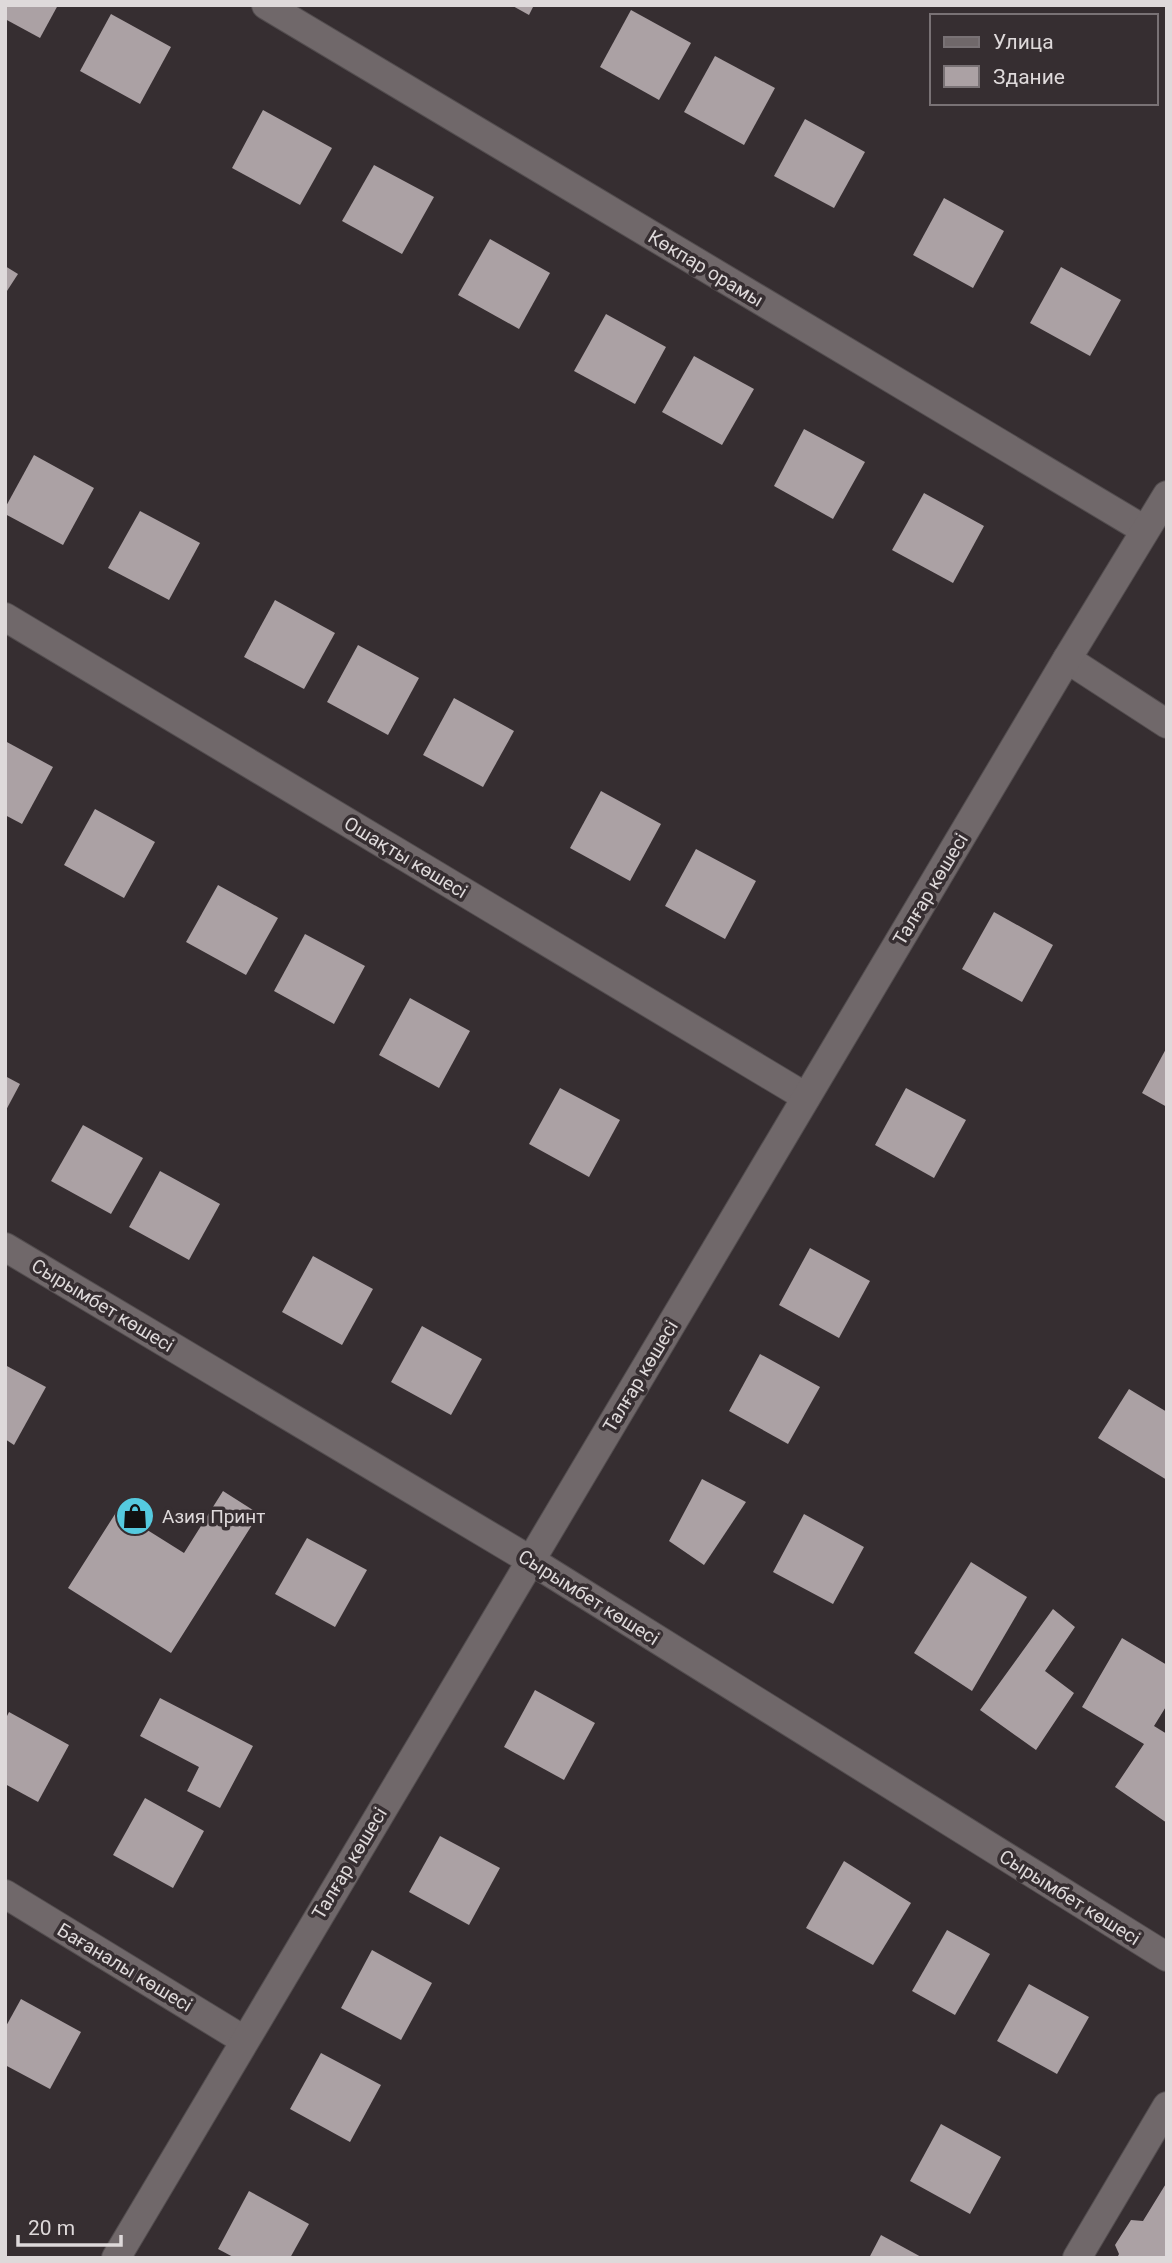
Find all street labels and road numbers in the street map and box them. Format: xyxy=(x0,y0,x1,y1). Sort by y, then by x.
street label: Көкпар орамы xyxy=(644,225,768,312)
street label: Ошақты көшесі xyxy=(340,812,471,903)
street label: Талғар көшесі xyxy=(888,829,973,949)
street label: Сырымбет көшесі xyxy=(27,1254,178,1357)
street label: Талғар көшесі xyxy=(598,1316,683,1436)
street label: Сырымбет көшесі xyxy=(514,1545,663,1650)
street label: Талғар көшесі xyxy=(307,1803,392,1923)
street label: Сырымбет көшесі xyxy=(995,1845,1144,1950)
street label: Бағаналы көшесі xyxy=(53,1918,196,2017)

